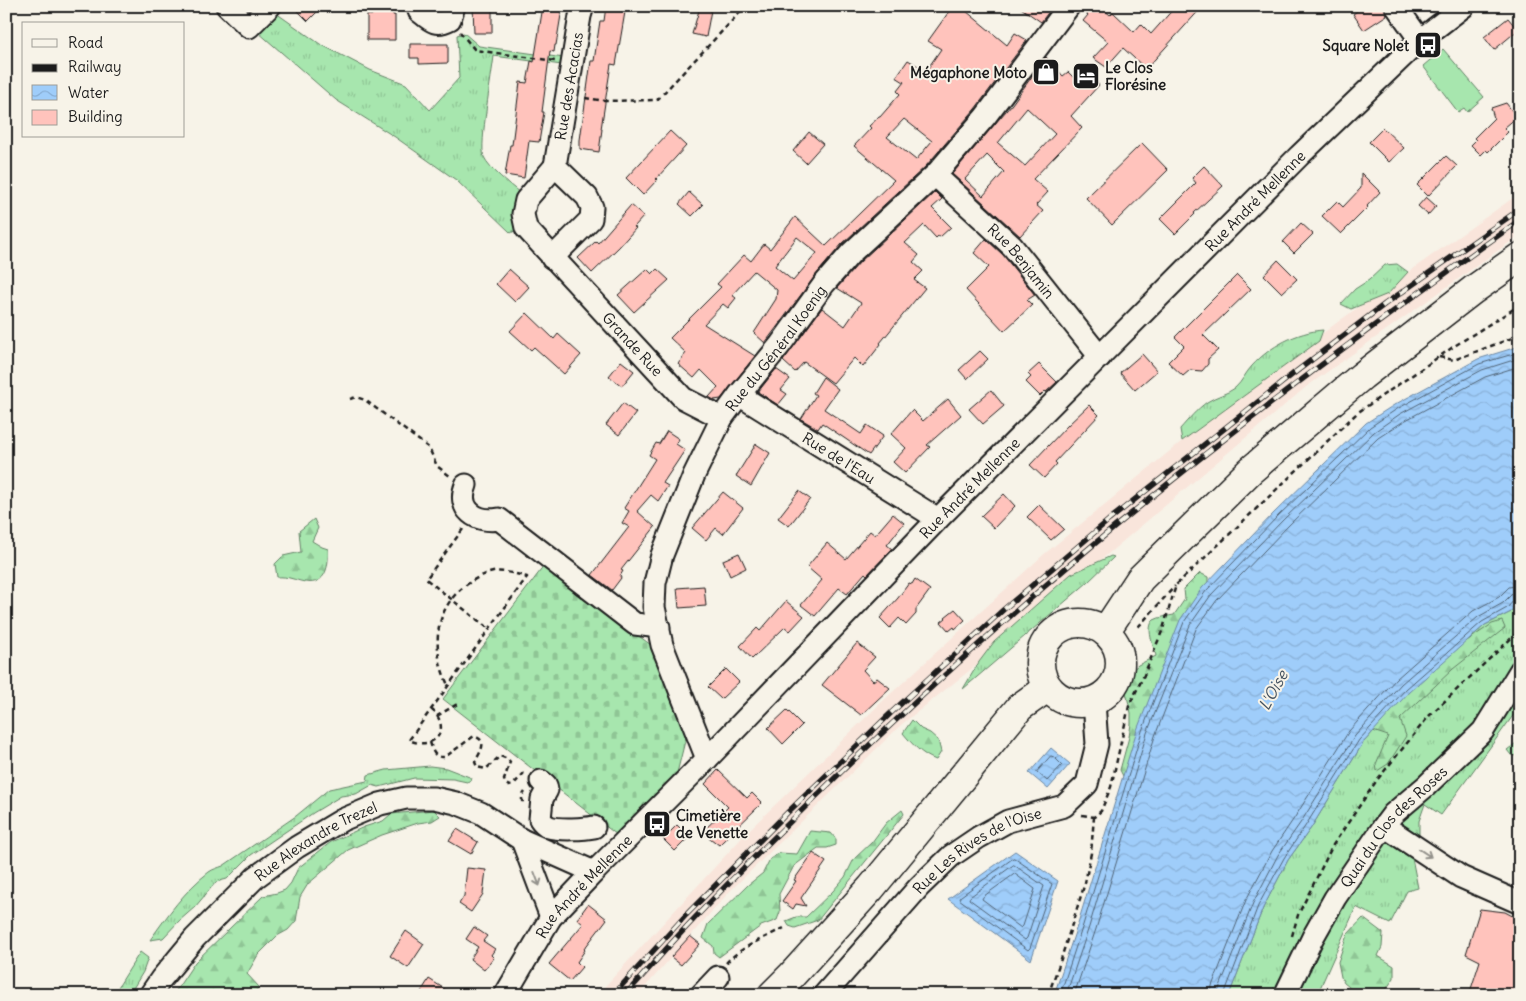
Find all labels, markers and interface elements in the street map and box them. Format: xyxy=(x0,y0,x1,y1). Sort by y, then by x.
legend xyxy=(22,22,185,138)
bus stop icon: Square Nolet xyxy=(1413,30,1443,60)
street label: Rue des Acacias xyxy=(550,31,587,141)
text: Road xyxy=(68,33,103,52)
place label: Square Nolet xyxy=(1323,36,1410,56)
text: Railway xyxy=(68,57,122,76)
shop icon: Mégaphone Moto xyxy=(1031,57,1061,87)
place label: Le Clos Florésine xyxy=(1105,58,1166,94)
hotel icon: Le Clos Florésine xyxy=(1071,61,1101,91)
place label: Mégaphone Moto xyxy=(910,63,1028,83)
text: Water xyxy=(68,83,109,102)
text: Building xyxy=(68,107,123,126)
street label: Rue André Mellenne xyxy=(1201,146,1309,255)
street label: Rue Benjamin xyxy=(984,219,1059,302)
street label: Rue du Général Koenig xyxy=(721,281,830,415)
street label: Grande Rue xyxy=(599,308,667,380)
street label: Rue de l'Eau xyxy=(799,428,879,487)
street label: Rue André Mellenne xyxy=(915,433,1023,542)
water label: L'Oise xyxy=(1254,665,1293,713)
street label: Quai du Clos des Roses xyxy=(1336,761,1451,891)
street label: Rue Alexandre Trezel xyxy=(250,797,380,885)
street label: Rue Les Rives de l'Oise xyxy=(908,803,1044,897)
place label: Cimetière de Venette xyxy=(676,806,748,842)
bus stop icon: Cimetière de Venette xyxy=(642,809,672,839)
street label: Rue André Mellenne xyxy=(531,830,636,942)
one-way arrow xyxy=(1417,848,1431,858)
one-way arrow xyxy=(533,870,542,886)

